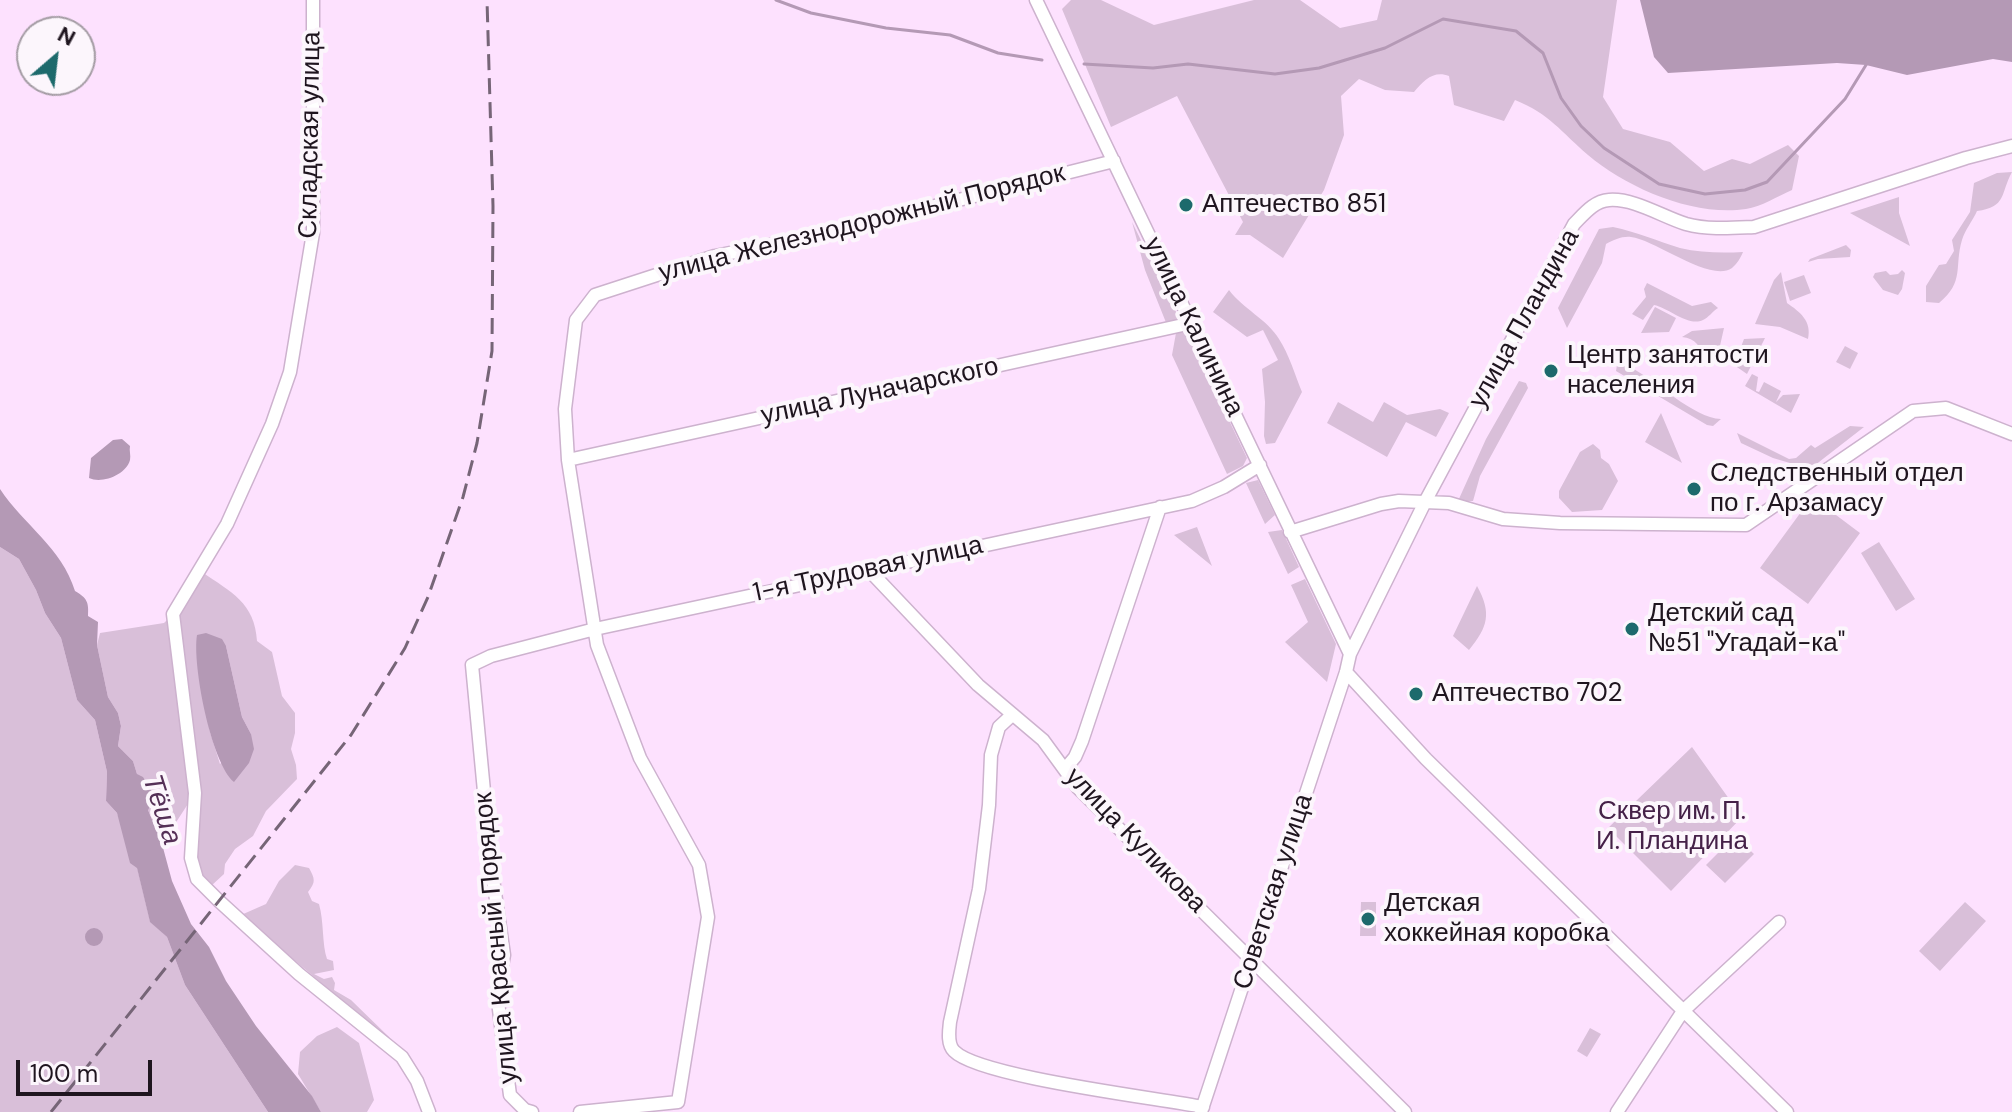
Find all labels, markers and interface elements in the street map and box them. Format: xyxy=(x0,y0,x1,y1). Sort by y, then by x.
north arrow xyxy=(16,16,96,96)
text: N xyxy=(53,20,80,53)
street label: Складская улица xyxy=(294,31,328,239)
street label: улица Железнодорожный Порядок xyxy=(656,158,1068,290)
place label: Аптечество 851 xyxy=(1202,189,1386,221)
marker: Аптечество 851 xyxy=(1177,196,1195,214)
street label: улица Пландина xyxy=(1463,224,1587,414)
street label: улица Калинина xyxy=(1136,232,1250,422)
place label: Центр занятости населения xyxy=(1567,340,1769,402)
street label: улица Луначарского xyxy=(758,352,1002,432)
marker: Центр занятости населения xyxy=(1542,362,1560,380)
place label: Следственный отдел по г. Арзамасу xyxy=(1710,458,1964,520)
marker: Следственный отдел по г. Арзамасу xyxy=(1685,480,1703,498)
street label: 1-я Трудовая улица xyxy=(750,530,986,610)
place label: Детский сад №51 "Угадай-ка" xyxy=(1648,598,1845,660)
marker: Детский сад №51 "Угадай-ка" xyxy=(1623,620,1641,638)
place label: Аптечество 702 xyxy=(1432,678,1622,710)
marker: Аптечество 702 xyxy=(1407,685,1425,703)
street label: улица Куликова xyxy=(1058,762,1212,920)
water label: Тёша xyxy=(134,771,188,849)
street label: Советская улица xyxy=(1228,790,1320,994)
street label: улица Красный Порядок xyxy=(469,791,525,1085)
park label: Сквер им. П. И. Пландина xyxy=(1596,796,1748,858)
place label: Детская хоккейная коробка xyxy=(1384,888,1609,950)
marker: Детская хоккейная коробка xyxy=(1359,910,1377,928)
scale bar xyxy=(20,1044,156,1094)
text: 100 m xyxy=(30,1058,98,1089)

